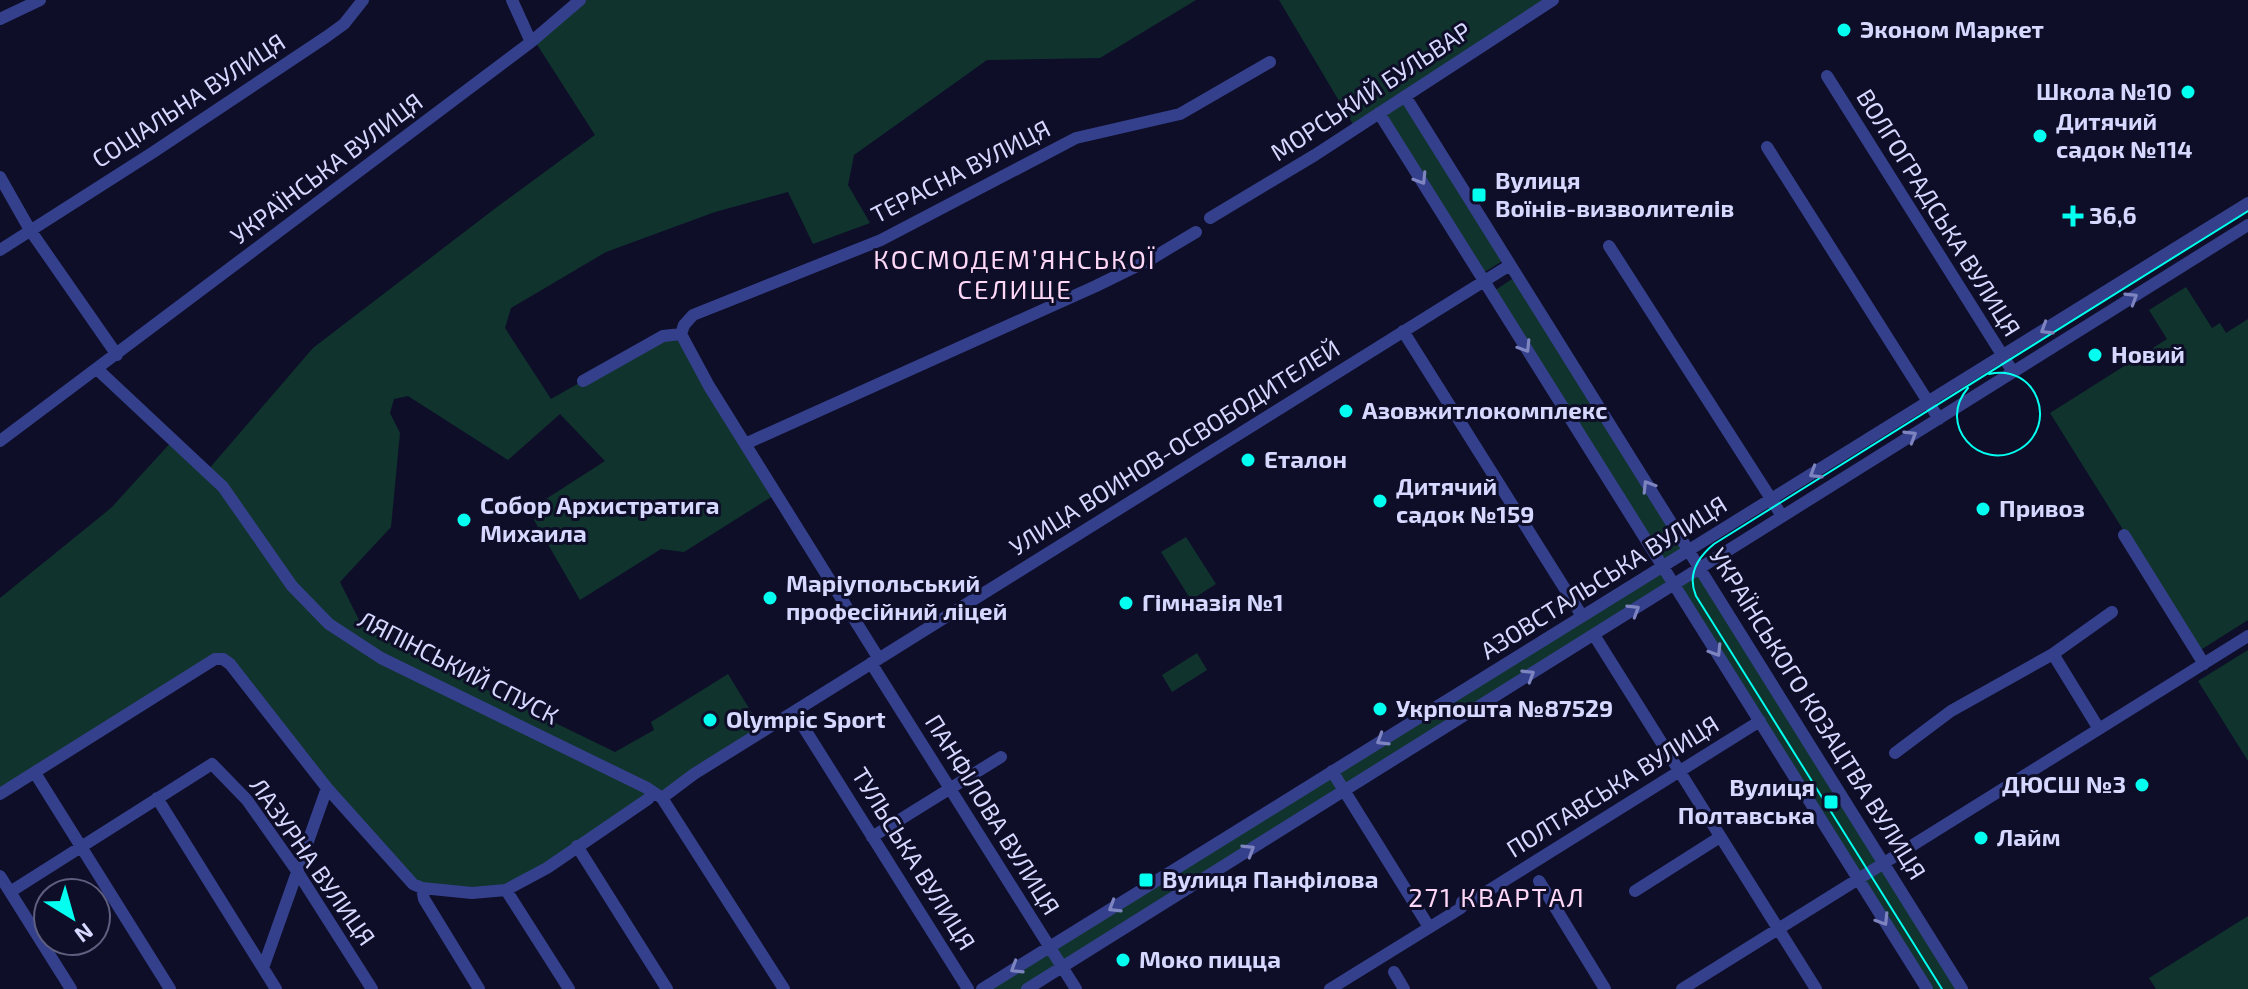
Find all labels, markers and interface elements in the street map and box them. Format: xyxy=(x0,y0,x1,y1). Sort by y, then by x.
place label: Эконом Маркет xyxy=(1860,14,2044,43)
street label: МОРСЬКИЙ БУЛЬВАР xyxy=(1265,15,1476,166)
marker: Эконом Маркет xyxy=(1835,21,1853,39)
street label: СОЦІАЛЬНА ВУЛИЦЯ xyxy=(86,27,290,173)
place label: Школа №10 xyxy=(2036,76,2172,105)
street label: ВОЛГОГРАДСЬКА ВУЛИЦЯ xyxy=(1851,83,2027,341)
marker: Школа №10 xyxy=(2179,83,2197,101)
street label: УКРАЇНСЬКА ВУЛИЦЯ xyxy=(224,86,428,249)
place label: Дитячий садок №114 xyxy=(2056,106,2193,163)
street label: ТЕРАСНА ВУЛИЦЯ xyxy=(866,113,1055,228)
marker: Дитячий садок №114 xyxy=(2031,127,2049,145)
place label: Вулиця Воїнів-визволителів xyxy=(1495,165,1734,222)
one-way arrow xyxy=(1411,171,1426,185)
marker: Вулиця Воїнів-визволителів xyxy=(1470,186,1488,204)
place label: 36,6 xyxy=(2089,200,2137,229)
marker: 36,6 xyxy=(2064,207,2082,225)
district label: КОСМОДЕМ’ЯНСЬКОЇ СЕЛИЩЕ xyxy=(873,243,1157,304)
one-way arrow xyxy=(2123,292,2138,307)
one-way arrow xyxy=(2040,319,2055,335)
street label: УЛИЦА ВОИНОВ-ОСВОБОДИТЕЛЕЙ xyxy=(1004,333,1345,561)
one-way arrow xyxy=(1516,338,1531,353)
place label: Новий xyxy=(2111,339,2185,368)
marker: Новий xyxy=(2086,346,2104,364)
place label: Азовжитлокомплекс xyxy=(1362,395,1607,424)
marker: Азовжитлокомплекс xyxy=(1337,402,1355,420)
one-way arrow xyxy=(1903,430,1917,445)
place label: Еталон xyxy=(1264,444,1347,473)
marker: Еталон xyxy=(1239,451,1257,469)
one-way arrow xyxy=(1809,464,1824,479)
place label: Дитячий садок №159 xyxy=(1396,471,1534,528)
one-way arrow xyxy=(1642,480,1657,494)
street label: АЗОВСТАЛЬСЬКА ВУЛИЦЯ xyxy=(1475,489,1732,665)
place label: Собор Архистратига Михаила xyxy=(480,490,719,547)
marker: Дитячий садок №159 xyxy=(1371,492,1389,510)
place label: Привоз xyxy=(1999,493,2085,522)
marker: Привоз xyxy=(1974,500,1992,518)
marker: Собор Архистратига Михаила xyxy=(455,511,473,529)
street label: УКРАЇНСЬКОГО КОЗАЦТВА ВУЛИЦЯ xyxy=(1704,542,1933,884)
place label: Маріупольський професійний ліцей xyxy=(786,568,1007,625)
place label: Гімназія №1 xyxy=(1142,587,1284,616)
marker: Маріупольський професійний ліцей xyxy=(761,589,779,607)
marker: Гімназія №1 xyxy=(1117,594,1135,612)
street label: ЛЯПІНСЬКИЙ СПУСК xyxy=(354,604,564,730)
one-way arrow xyxy=(1625,604,1640,620)
one-way arrow xyxy=(1706,643,1721,657)
one-way arrow xyxy=(1520,670,1535,685)
place label: Укрпошта №87529 xyxy=(1396,693,1613,722)
marker: Укрпошта №87529 xyxy=(1371,700,1389,718)
place label: Olympic Sport xyxy=(726,704,886,733)
street label: ПАНФІЛОВА ВУЛИЦЯ xyxy=(920,709,1067,920)
street label: ПОЛТАВСЬКА ВУЛИЦЯ xyxy=(1501,709,1724,863)
marker: Olympic Sport xyxy=(701,711,719,729)
one-way arrow xyxy=(1376,731,1391,746)
street label: ТУЛЬСЬКА ВУЛИЦЯ xyxy=(846,762,982,955)
place label: ДЮСШ №3 xyxy=(2002,769,2126,798)
street label: ЛАЗУРНА ВУЛИЦЯ xyxy=(244,771,382,951)
place label: Вулиця Полтавська xyxy=(1678,772,1815,829)
marker: ДЮСШ №3 xyxy=(2133,776,2151,794)
marker: Вулиця Полтавська xyxy=(1822,793,1840,811)
place label: Лайм xyxy=(1997,822,2061,851)
marker: Лайм xyxy=(1972,829,1990,847)
one-way arrow xyxy=(1240,844,1255,860)
place label: Вулиця Панфілова xyxy=(1162,864,1378,893)
marker: Вулиця Панфілова xyxy=(1137,871,1155,889)
north arrow xyxy=(32,877,112,957)
district label: 271 КВАРТАЛ xyxy=(1408,881,1586,912)
one-way arrow xyxy=(1108,897,1123,913)
one-way arrow xyxy=(1874,911,1889,925)
text: N xyxy=(70,919,99,949)
place label: Моко пицца xyxy=(1139,944,1281,973)
marker: Моко пицца xyxy=(1114,951,1132,969)
one-way arrow xyxy=(1010,958,1024,973)

